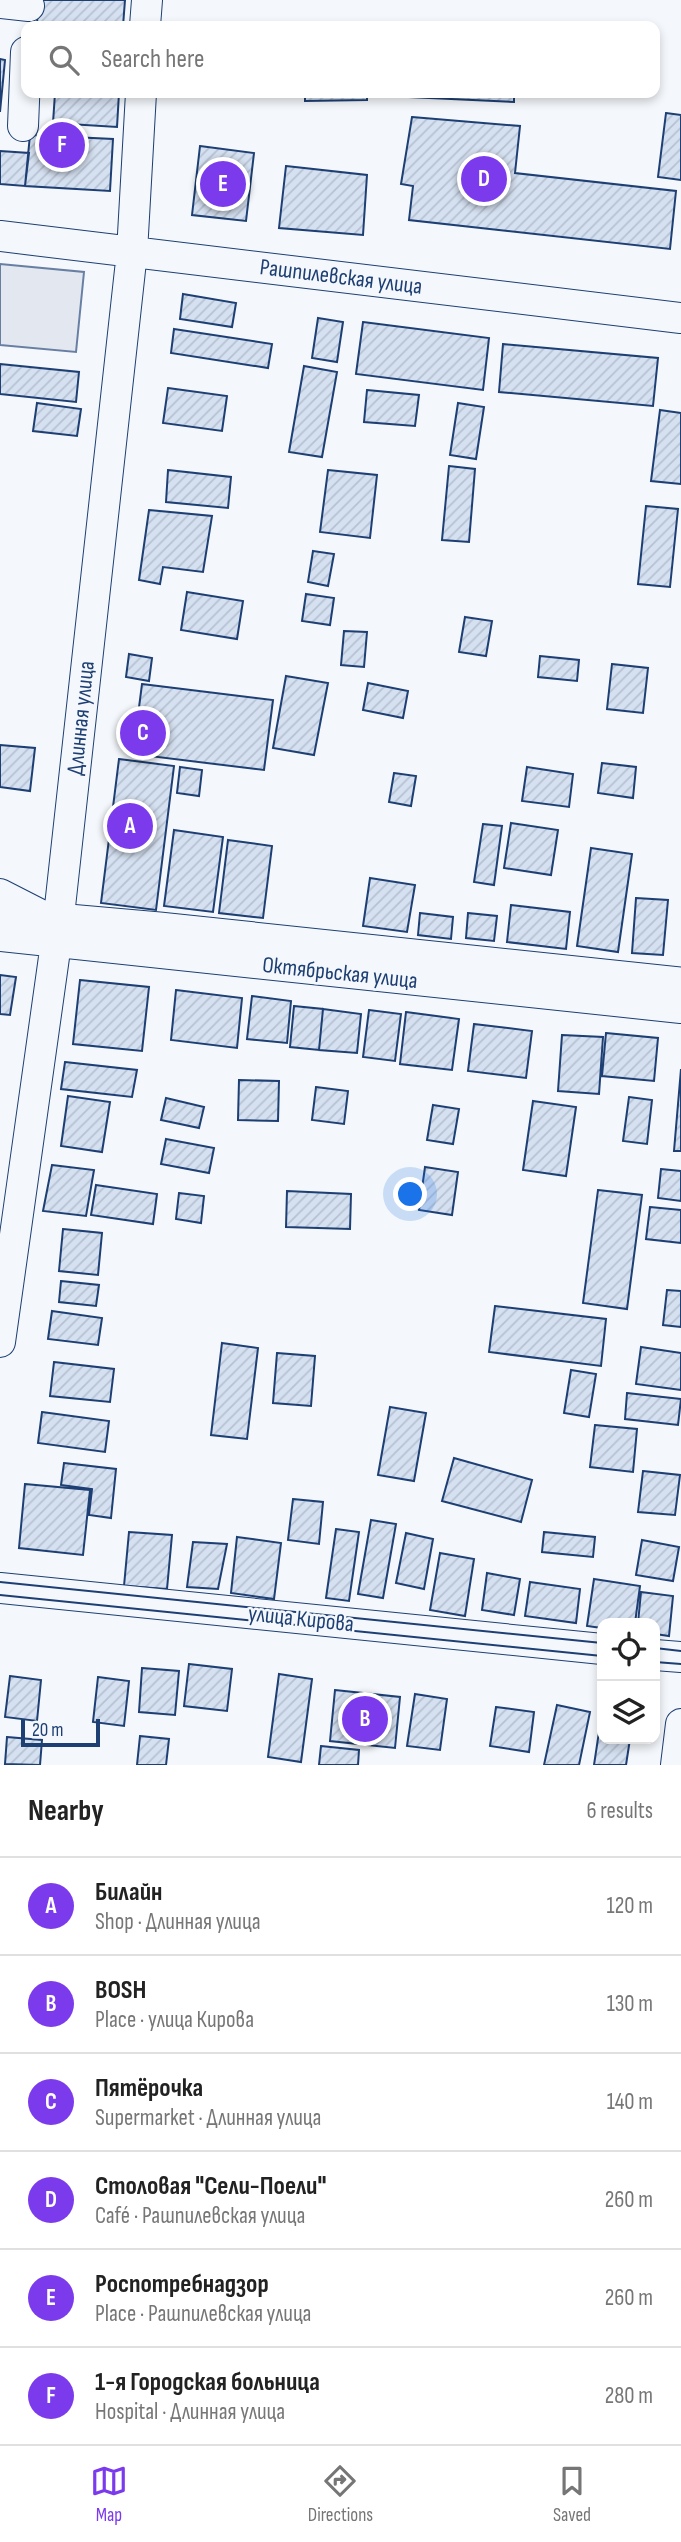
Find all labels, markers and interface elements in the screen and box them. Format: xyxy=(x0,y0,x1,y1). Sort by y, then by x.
search box xyxy=(21,21,660,98)
icon: search xyxy=(45,41,83,79)
text: Search here xyxy=(101,44,204,75)
pin: F xyxy=(39,119,85,171)
pin: D xyxy=(461,153,507,205)
pin: E xyxy=(200,158,246,210)
street label: Рашпилевская улица xyxy=(258,253,424,301)
street label: Длинная улица xyxy=(61,659,101,777)
pin: C xyxy=(120,707,166,759)
pin: A xyxy=(107,800,153,852)
street label: Октябрьская улица xyxy=(261,951,419,995)
your location xyxy=(393,1177,427,1211)
street label: улица Кирова xyxy=(247,1600,355,1638)
map controls xyxy=(597,1618,660,1744)
button: locate xyxy=(597,1618,660,1681)
button: layers xyxy=(597,1681,660,1744)
pin: B xyxy=(342,1693,388,1745)
scale bar xyxy=(21,1716,100,1748)
text: 20 m xyxy=(32,1719,64,1742)
text: Nearby xyxy=(28,1793,104,1829)
text: 6 results xyxy=(587,1797,653,1825)
text: Билайн xyxy=(95,1877,162,1908)
text: A xyxy=(46,1892,56,1920)
text: 120 m xyxy=(607,1892,653,1920)
text: Shop · Длинная улица xyxy=(95,1908,261,1936)
text: BOSH xyxy=(95,1975,146,2006)
text: B xyxy=(46,1990,56,2018)
text: 130 m xyxy=(607,1990,653,2018)
text: Place · улица Кирова xyxy=(95,2006,254,2034)
text: Пятёрочка xyxy=(95,2073,203,2104)
text: C xyxy=(45,2088,57,2116)
text: 140 m xyxy=(607,2088,653,2116)
text: Supermarket · Длинная улица xyxy=(95,2104,321,2132)
text: Столовая "Сели-Поели" xyxy=(95,2171,326,2202)
text: D xyxy=(45,2186,57,2214)
text: 260 m xyxy=(605,2186,653,2214)
text: Café · Рашпилевская улица xyxy=(95,2202,305,2230)
text: Роспотребнадзор xyxy=(95,2269,269,2300)
text: E xyxy=(46,2284,56,2312)
text: 260 m xyxy=(605,2284,653,2312)
text: Place · Рашпилевская улица xyxy=(95,2300,311,2328)
text: 1-я Городская больница xyxy=(95,2367,320,2398)
text: F xyxy=(46,2382,56,2410)
text: 280 m xyxy=(605,2382,653,2410)
text: Hospital · Длинная улица xyxy=(95,2398,285,2426)
tab: Map xyxy=(90,2462,128,2527)
tab: Directions xyxy=(308,2462,373,2527)
tab: Saved xyxy=(553,2462,591,2527)

